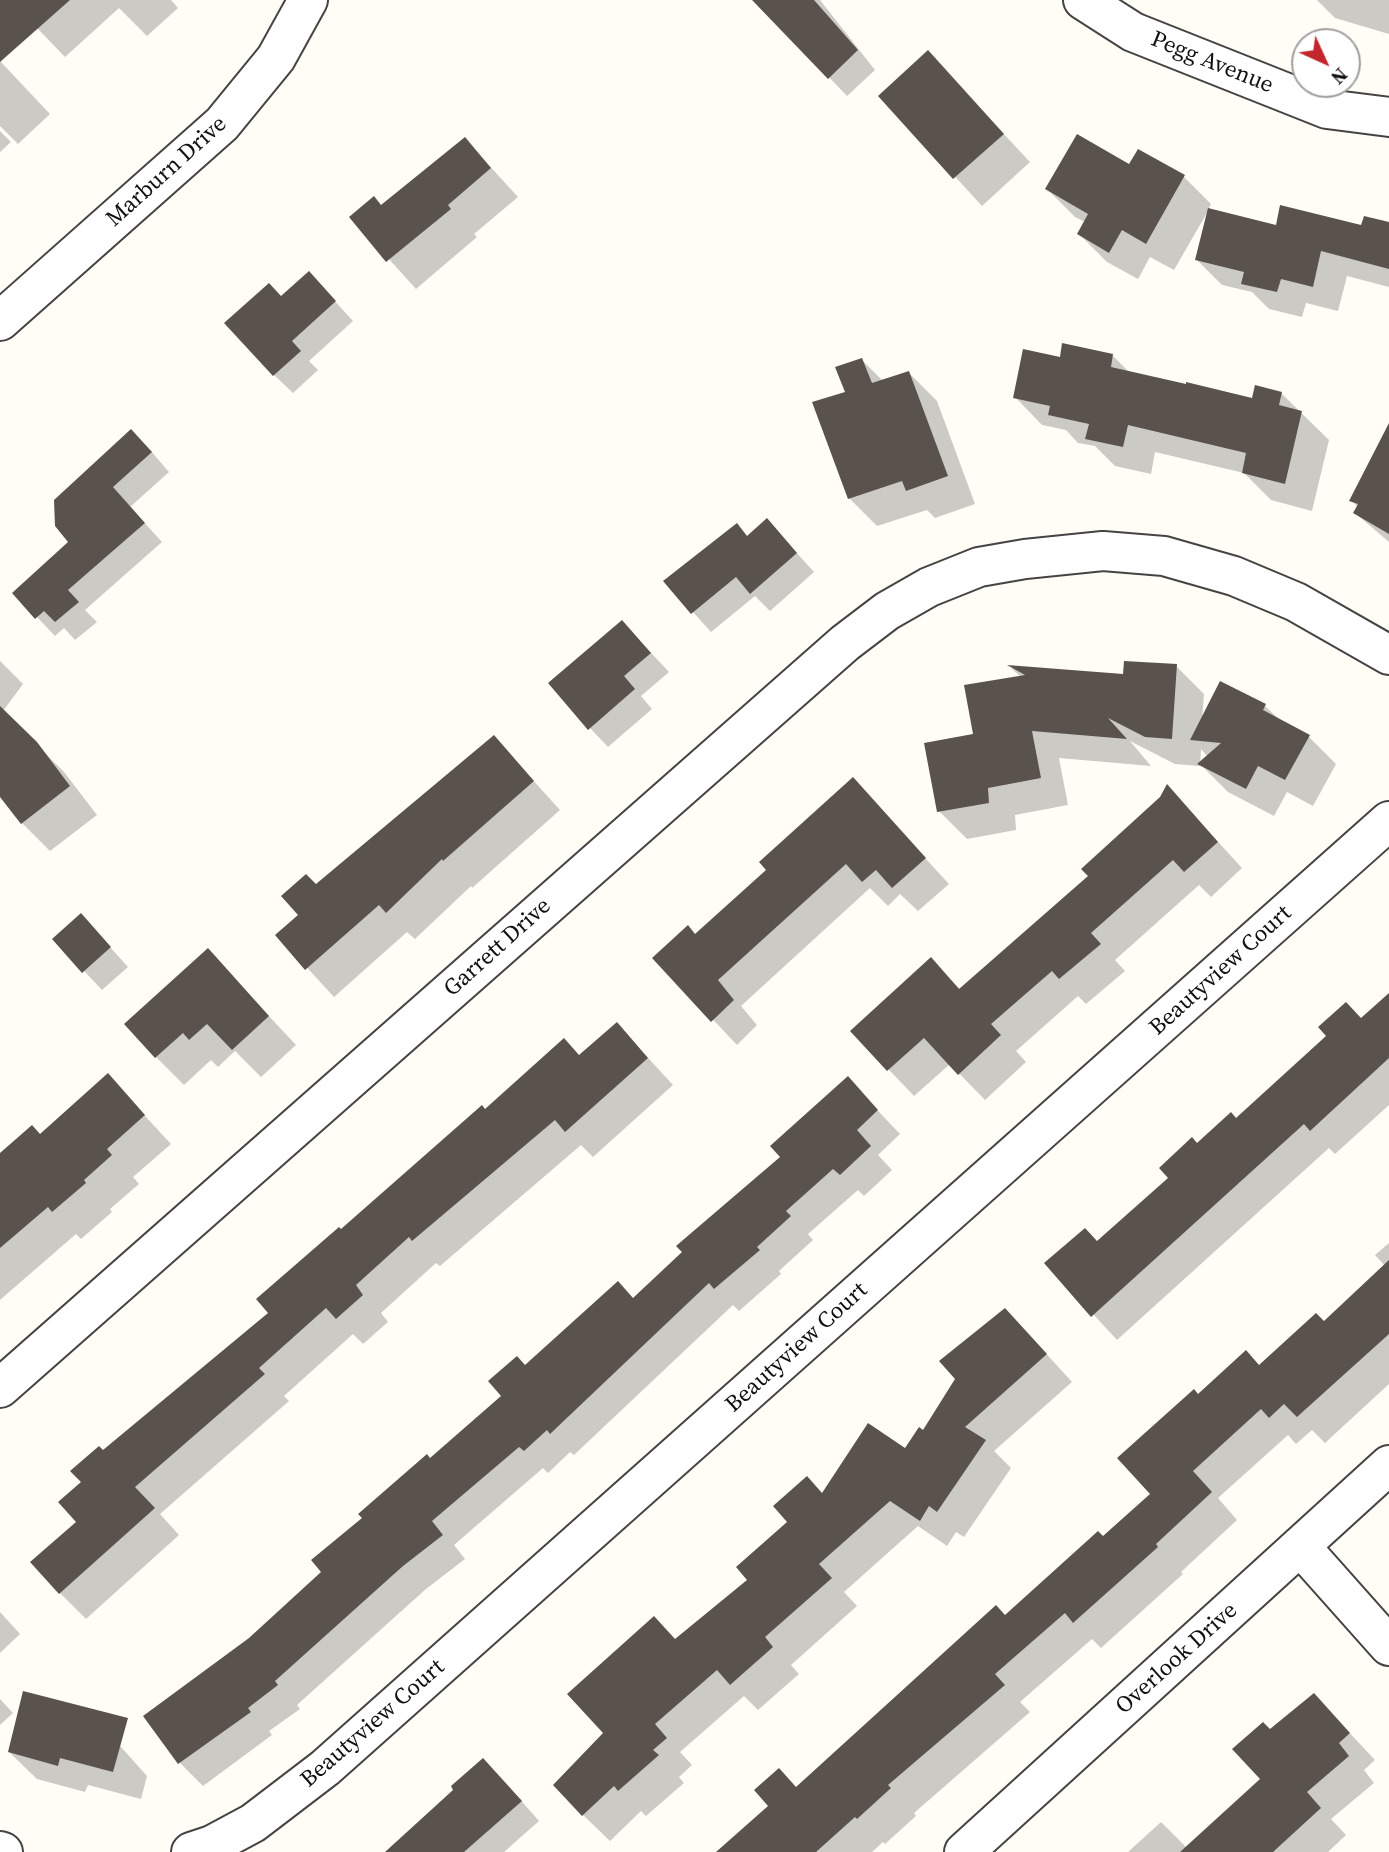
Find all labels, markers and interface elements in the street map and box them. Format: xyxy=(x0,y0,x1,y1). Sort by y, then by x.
street label: Pegg Avenue xyxy=(1147,26,1277,100)
north arrow xyxy=(1291,28,1361,98)
text: N xyxy=(1325,62,1354,91)
street label: Marburn Drive xyxy=(101,111,233,233)
street label: Garrett Drive xyxy=(439,893,557,1003)
street label: Beautyview Court xyxy=(1144,900,1298,1042)
street label: Beautyview Court xyxy=(720,1277,874,1419)
street label: Overlook Drive xyxy=(1111,1597,1243,1721)
street label: Beautyview Court xyxy=(295,1654,451,1794)

